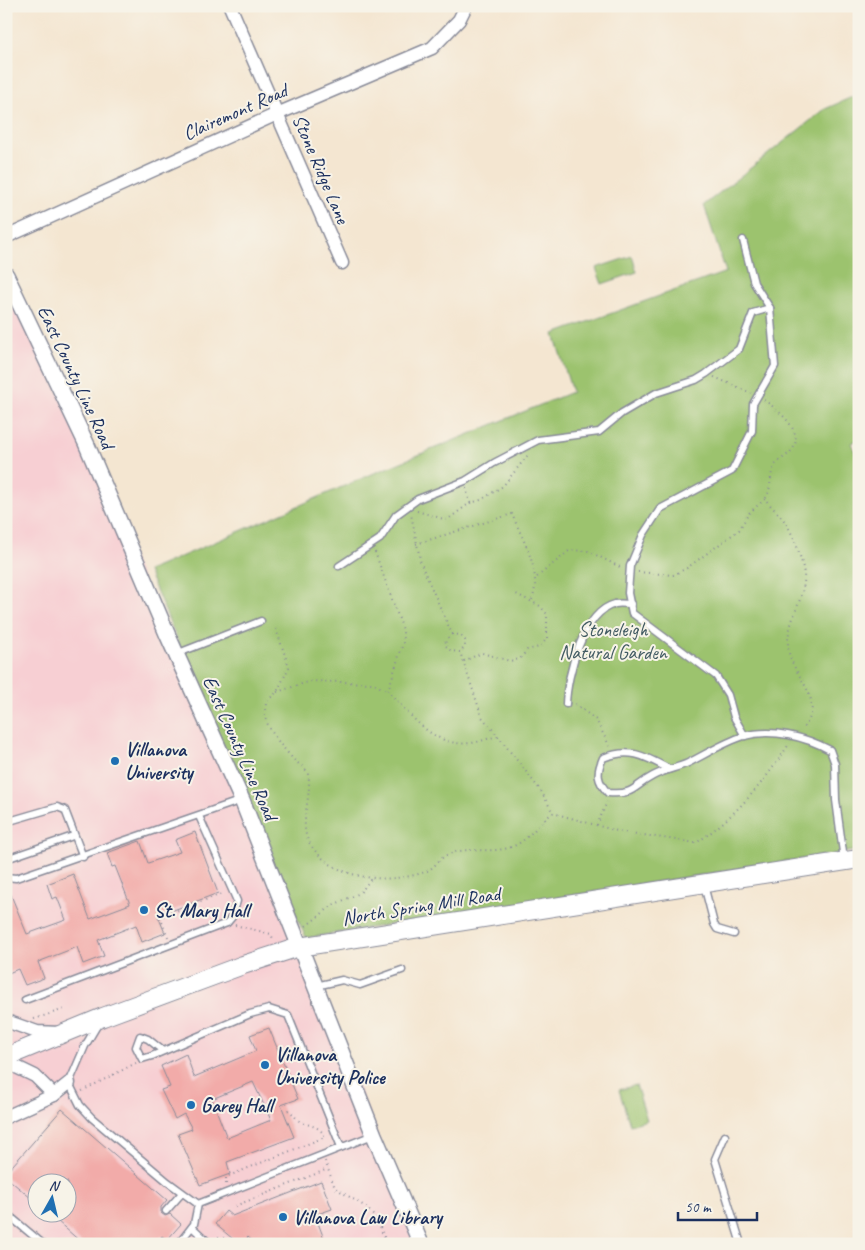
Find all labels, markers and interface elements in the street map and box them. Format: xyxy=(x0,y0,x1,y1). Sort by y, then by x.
street label: Clairemont Road xyxy=(179,77,294,146)
street label: Stone Ridge Lane xyxy=(287,111,356,229)
street label: East County Line Road xyxy=(32,301,121,455)
park label: Stoneleigh Natural Garden xyxy=(559,617,668,665)
street label: East County Line Road xyxy=(197,672,284,827)
place label: Villanova University xyxy=(125,737,195,785)
marker: Villanova University xyxy=(109,755,121,767)
street label: North Spring Mill Road xyxy=(340,881,505,931)
place label: St. Mary Hall xyxy=(154,898,253,924)
marker: St. Mary Hall xyxy=(138,904,150,916)
place label: Villanova University Police xyxy=(275,1042,386,1090)
marker: Villanova University Police xyxy=(259,1059,271,1071)
place label: Garey Hall xyxy=(201,1093,277,1119)
marker: Garey Hall xyxy=(185,1099,197,1111)
north arrow xyxy=(28,1172,78,1222)
text: N xyxy=(48,1177,62,1195)
scale bar xyxy=(678,1190,756,1222)
text: 50 m xyxy=(685,1198,712,1217)
place label: Villanova Law Library xyxy=(293,1205,444,1230)
marker: Villanova Law Library xyxy=(277,1211,289,1223)

